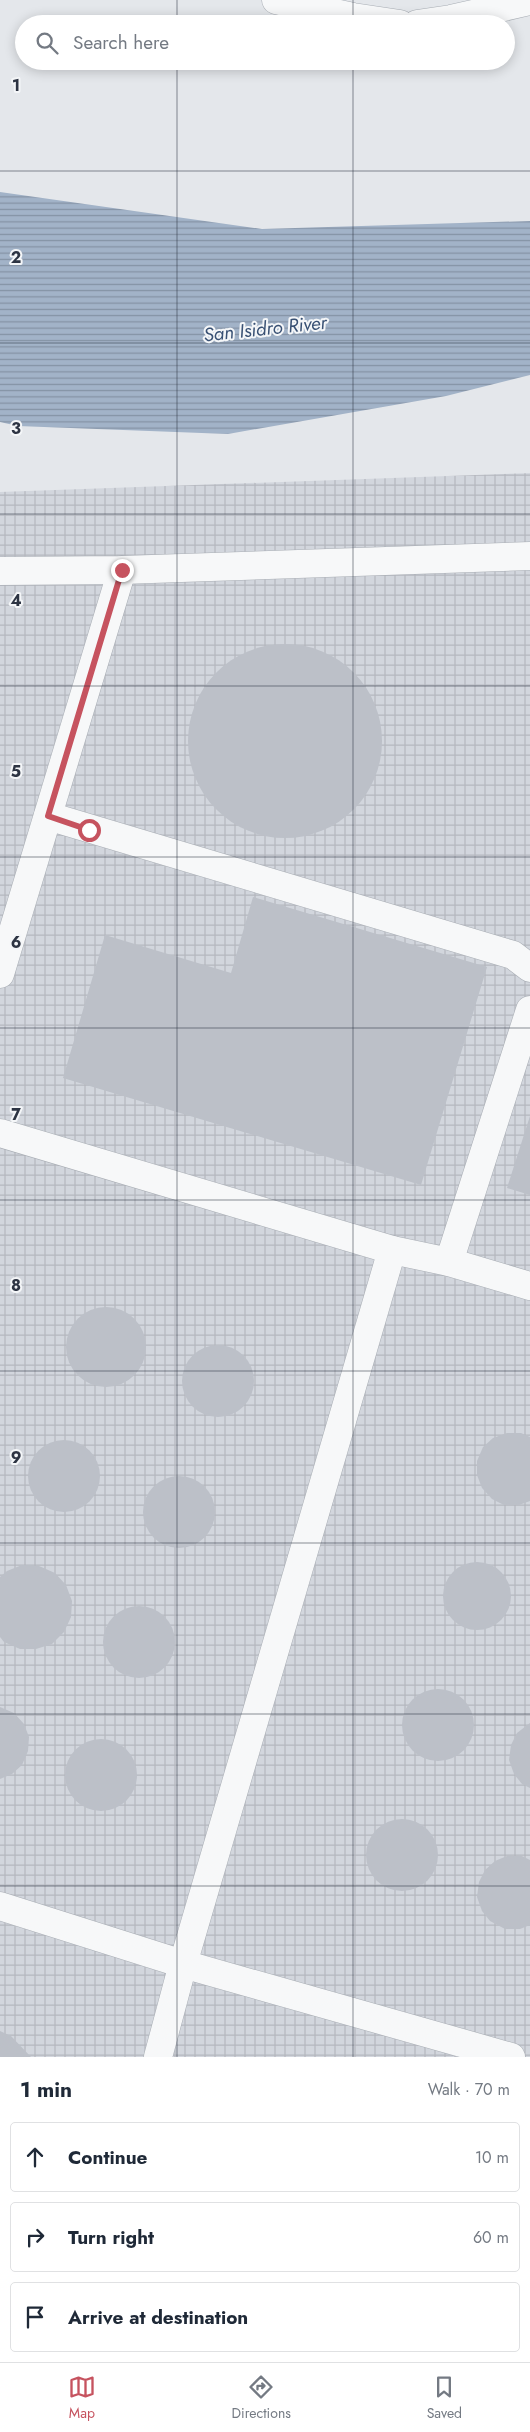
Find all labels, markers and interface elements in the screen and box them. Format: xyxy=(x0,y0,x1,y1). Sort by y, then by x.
search box xyxy=(15,15,515,70)
icon: search xyxy=(33,29,61,57)
text: Search here xyxy=(73,29,169,56)
text: 1 xyxy=(12,74,20,97)
text: 2 xyxy=(11,246,21,269)
water label: San Isidro River xyxy=(202,308,330,348)
text: 3 xyxy=(11,417,21,440)
route end xyxy=(111,559,134,582)
text: 4 xyxy=(10,589,22,612)
text: 5 xyxy=(11,760,21,783)
route start xyxy=(78,819,101,842)
text: 6 xyxy=(11,931,21,954)
text: 7 xyxy=(11,1103,21,1126)
text: 8 xyxy=(11,1274,21,1297)
text: 9 xyxy=(11,1446,21,1469)
text: 1 min xyxy=(20,2075,72,2105)
text: Walk · 70 m xyxy=(428,2078,510,2101)
icon: ahead xyxy=(21,2143,49,2171)
text: Continue xyxy=(68,2144,147,2171)
text: 10 m xyxy=(475,2146,509,2169)
icon: right xyxy=(21,2223,49,2251)
text: Turn right xyxy=(68,2224,154,2251)
text: 60 m xyxy=(473,2226,509,2249)
icon: arrive xyxy=(21,2303,49,2331)
text: Arrive at destination xyxy=(68,2304,248,2331)
tab: Map xyxy=(68,2373,96,2423)
tab: Directions xyxy=(232,2373,291,2423)
tab: Saved xyxy=(427,2373,462,2423)

